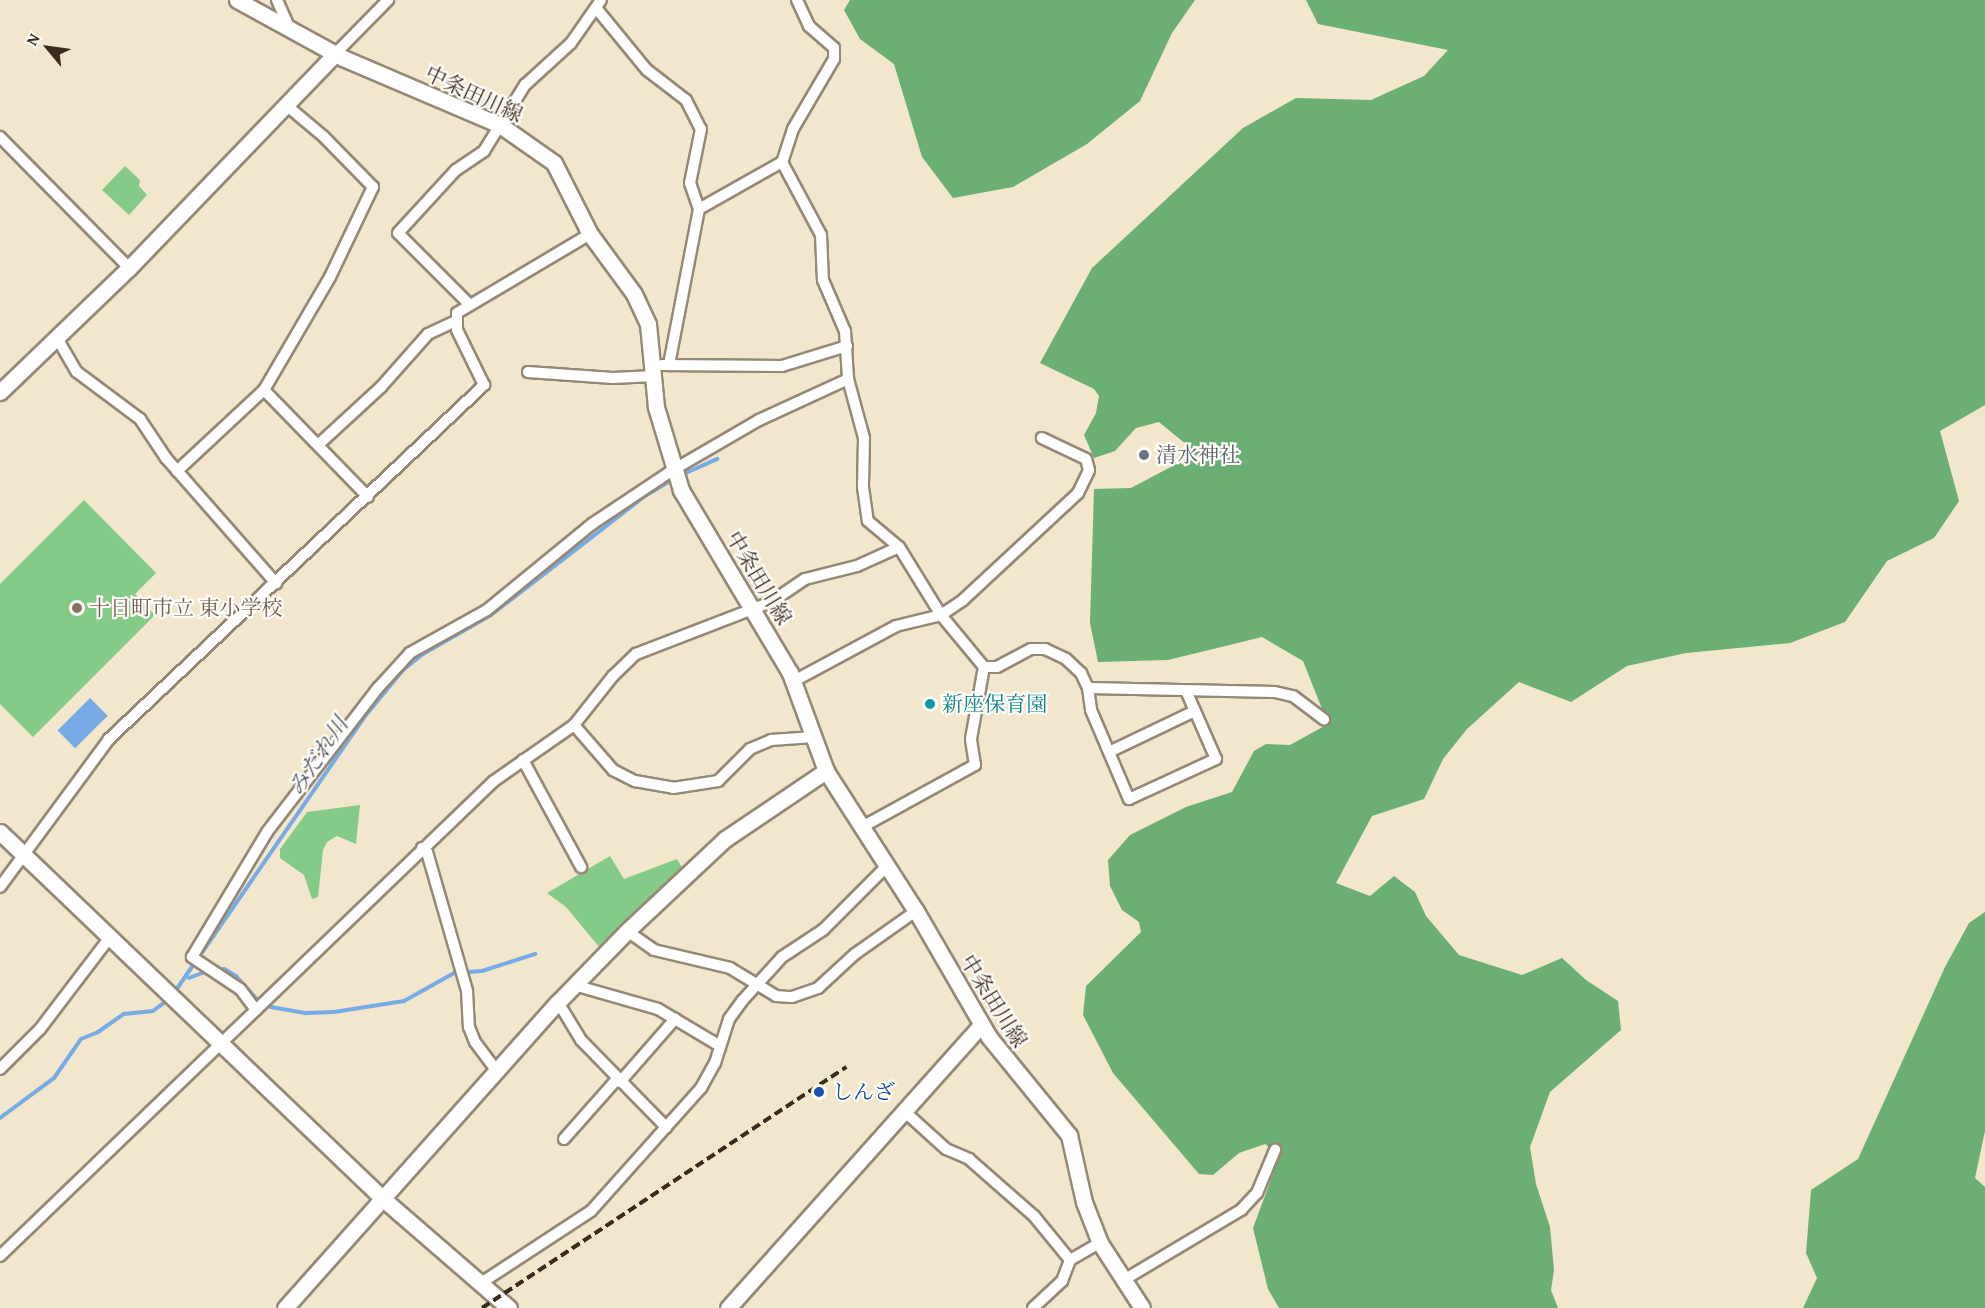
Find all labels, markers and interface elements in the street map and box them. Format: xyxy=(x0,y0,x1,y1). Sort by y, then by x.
north arrow xyxy=(18,18,78,78)
text: N xyxy=(19,29,45,50)
street label: 中条田川線 xyxy=(421,60,527,128)
place label: 清水神社 xyxy=(1156,442,1240,468)
marker: 清水神社 xyxy=(1137,448,1151,462)
street label: 中条田川線 xyxy=(721,527,797,629)
place label: 十日町市立 東小学校 xyxy=(89,595,283,621)
marker: 十日町市立 東小学校 xyxy=(70,601,84,615)
place label: 新座保育園 xyxy=(942,691,1047,717)
marker: 新座保育園 xyxy=(923,697,937,711)
water label: みだれ川 xyxy=(282,712,354,800)
street label: 中条田川線 xyxy=(955,950,1033,1052)
place label: しんざ xyxy=(832,1079,895,1105)
marker: しんざ xyxy=(810,1083,828,1101)

